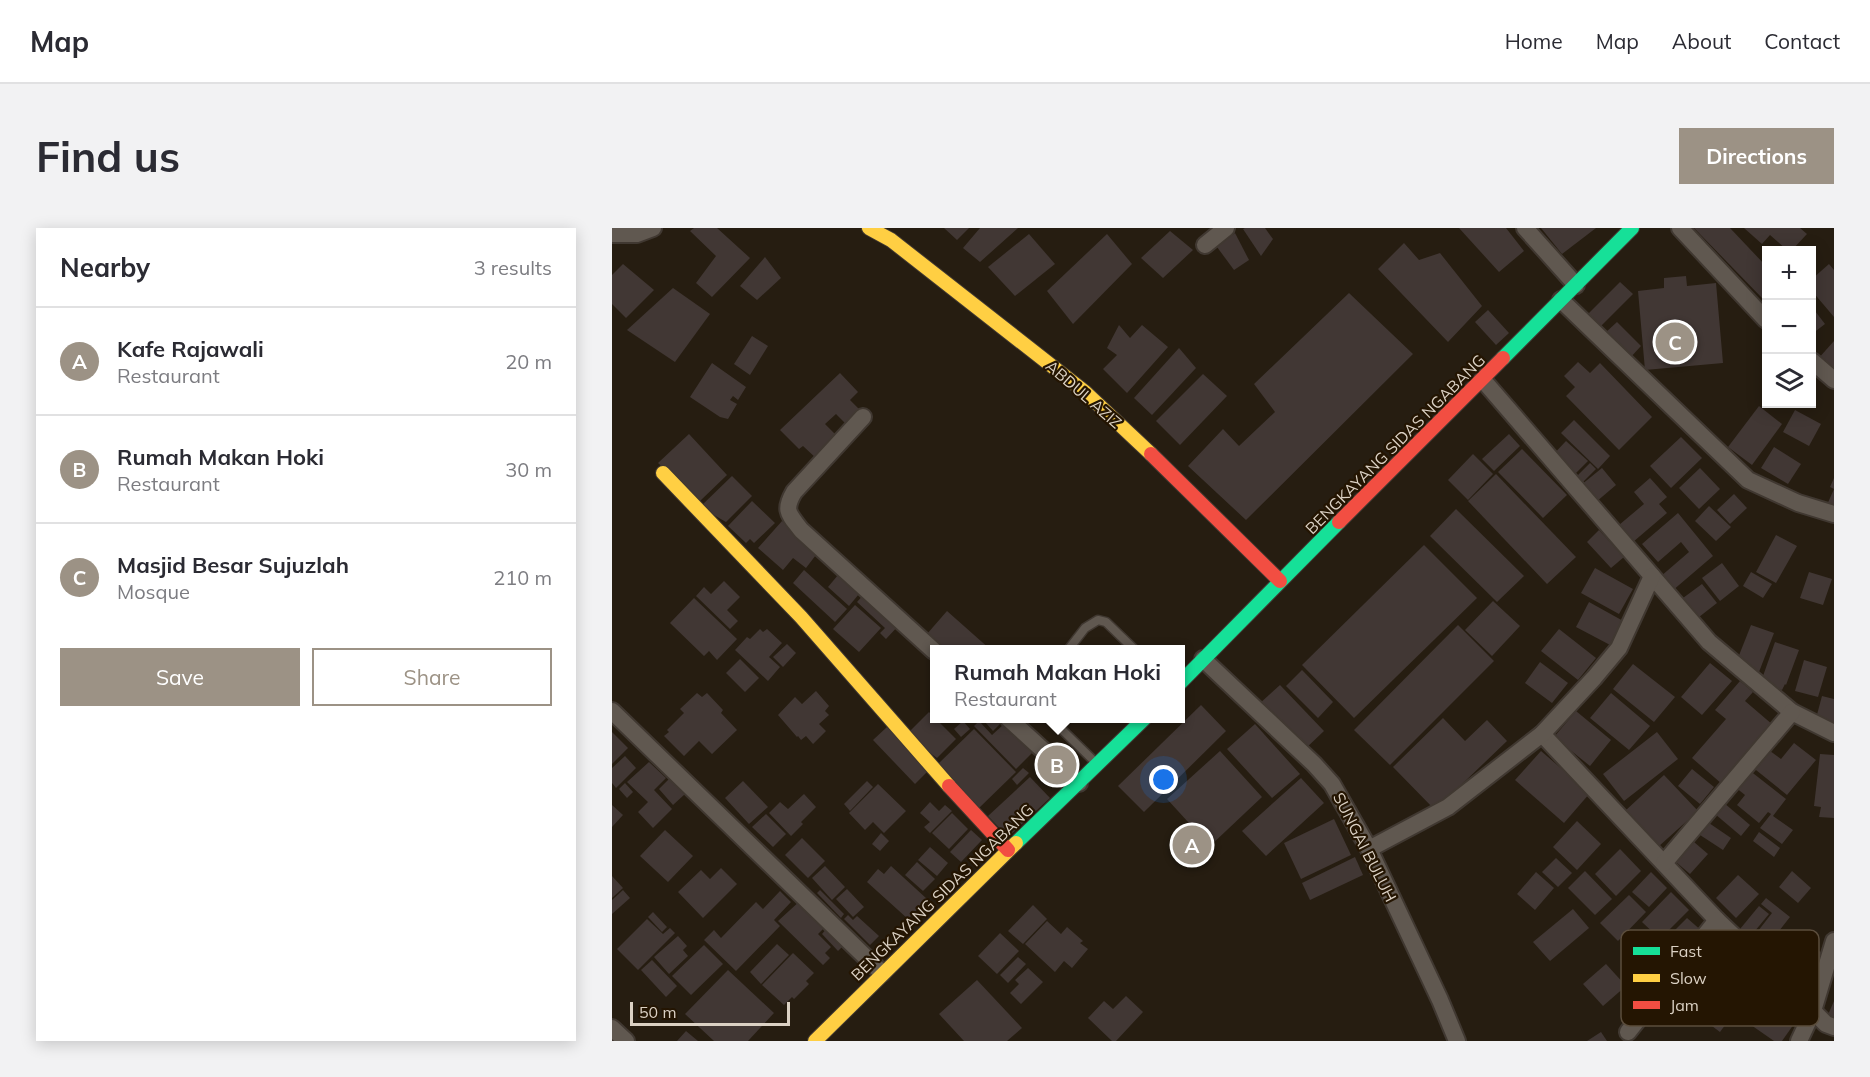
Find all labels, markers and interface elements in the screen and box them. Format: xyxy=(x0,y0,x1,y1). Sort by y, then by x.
text: Map xyxy=(30,24,89,59)
text: Home xyxy=(1505,28,1563,54)
text: Map xyxy=(1596,28,1639,54)
text: About xyxy=(1672,28,1731,54)
text: Contact xyxy=(1764,28,1840,54)
button: Directions xyxy=(1679,128,1834,184)
text: Find us xyxy=(36,130,180,183)
map controls xyxy=(1762,246,1816,408)
button: + xyxy=(1762,246,1816,300)
text: Nearby xyxy=(60,251,150,284)
text: 3 results xyxy=(474,255,552,280)
button: − xyxy=(1762,300,1816,354)
pin: C xyxy=(1656,320,1694,364)
text: Kafe Rajawali xyxy=(117,335,264,363)
text: A xyxy=(72,349,87,374)
text: 20 m xyxy=(505,349,552,374)
street label: BENGKAYANG SIDAS NGABANG xyxy=(1301,350,1489,538)
button: layers xyxy=(1762,354,1816,408)
street label: ABDUL AZIZ xyxy=(1042,356,1126,432)
text: Restaurant xyxy=(117,363,220,388)
text: Rumah Makan Hoki xyxy=(117,443,324,471)
text: B xyxy=(73,457,86,482)
text: 30 m xyxy=(505,457,552,482)
text: Restaurant xyxy=(117,471,220,496)
text: Masjid Besar Sujuzlah xyxy=(117,551,349,579)
text: C xyxy=(73,565,86,590)
text: 210 m xyxy=(493,565,552,590)
text: Mosque xyxy=(117,579,190,604)
popup xyxy=(930,645,1185,723)
button: Save xyxy=(60,648,300,706)
button: Share xyxy=(312,648,552,706)
text: Rumah Makan Hoki xyxy=(954,658,1161,686)
text: Restaurant xyxy=(954,686,1057,711)
pin: B xyxy=(1038,742,1076,788)
your location xyxy=(1149,765,1178,794)
street label: SUNGAI BULUH xyxy=(1329,789,1401,905)
street label: BENGKAYANG SIDAS NGABANG xyxy=(847,799,1037,985)
pin: A xyxy=(1172,822,1212,868)
legend xyxy=(1621,930,1819,1026)
text: Fast xyxy=(1670,941,1702,961)
text: Slow xyxy=(1670,968,1707,988)
text: Jam xyxy=(1670,995,1699,1015)
scale bar xyxy=(630,999,790,1026)
text: 50 m xyxy=(639,1002,676,1022)

